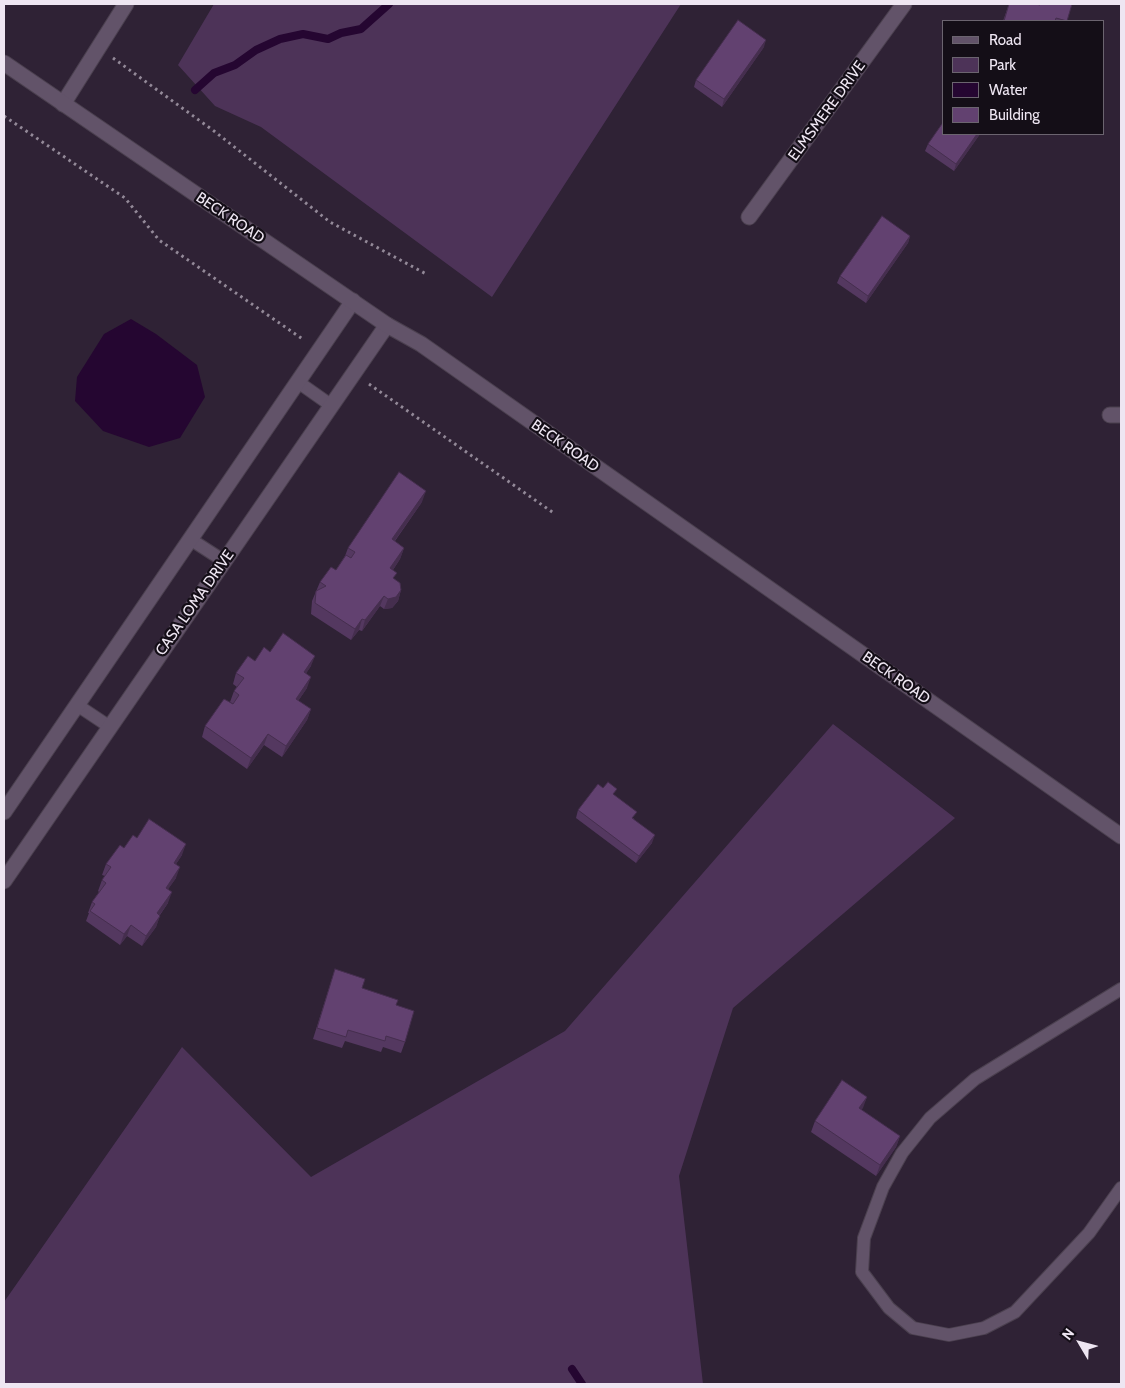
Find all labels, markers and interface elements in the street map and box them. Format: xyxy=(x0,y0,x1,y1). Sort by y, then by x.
legend xyxy=(942,20,1105,135)
text: Road xyxy=(989,31,1022,49)
text: Park xyxy=(989,56,1016,74)
street label: ELMSMERE DRIVE xyxy=(785,58,869,164)
text: Water xyxy=(989,81,1027,99)
text: Building xyxy=(989,106,1040,124)
street label: BECK ROAD xyxy=(192,189,268,247)
street label: BECK ROAD xyxy=(528,416,602,476)
street label: CASA LOMA DRIVE xyxy=(152,547,238,659)
street label: BECK ROAD xyxy=(859,648,933,708)
north arrow xyxy=(1055,1318,1105,1368)
text: N xyxy=(1058,1325,1078,1343)

